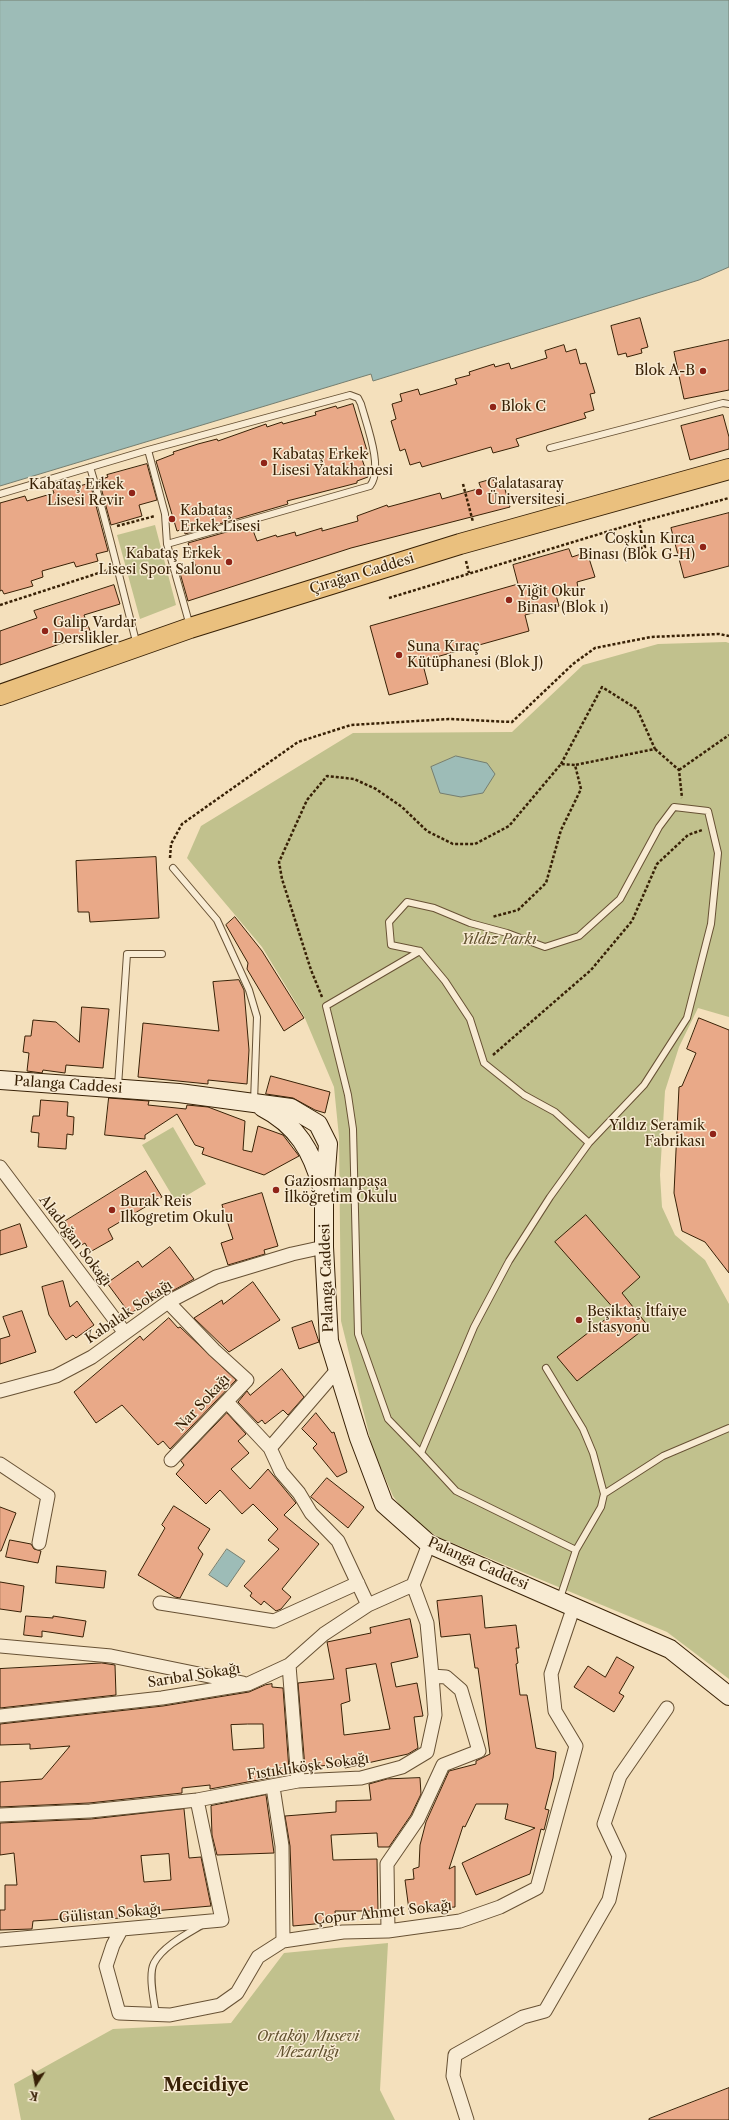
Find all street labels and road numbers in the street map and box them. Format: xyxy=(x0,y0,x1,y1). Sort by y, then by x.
street label: Çırağan Caddesi xyxy=(308,550,416,598)
street label: Palanga Caddesi xyxy=(13,1073,123,1097)
street label: Aladoğan Sokağı xyxy=(35,1192,115,1290)
street label: Palanga Caddesi xyxy=(317,1223,337,1333)
street label: Kabalak Sokağı xyxy=(82,1277,176,1347)
street label: Nar Sokağı xyxy=(172,1371,234,1435)
street label: Palanga Caddesi xyxy=(425,1534,531,1594)
street label: Sarıbal Sokağı xyxy=(147,1660,241,1692)
street label: Fıstıklıköşk Sokağı xyxy=(246,1750,370,1784)
street label: Çopur Ahmet Sokağı xyxy=(313,1897,453,1929)
street label: Gülistan Sokağı xyxy=(58,1901,162,1927)

